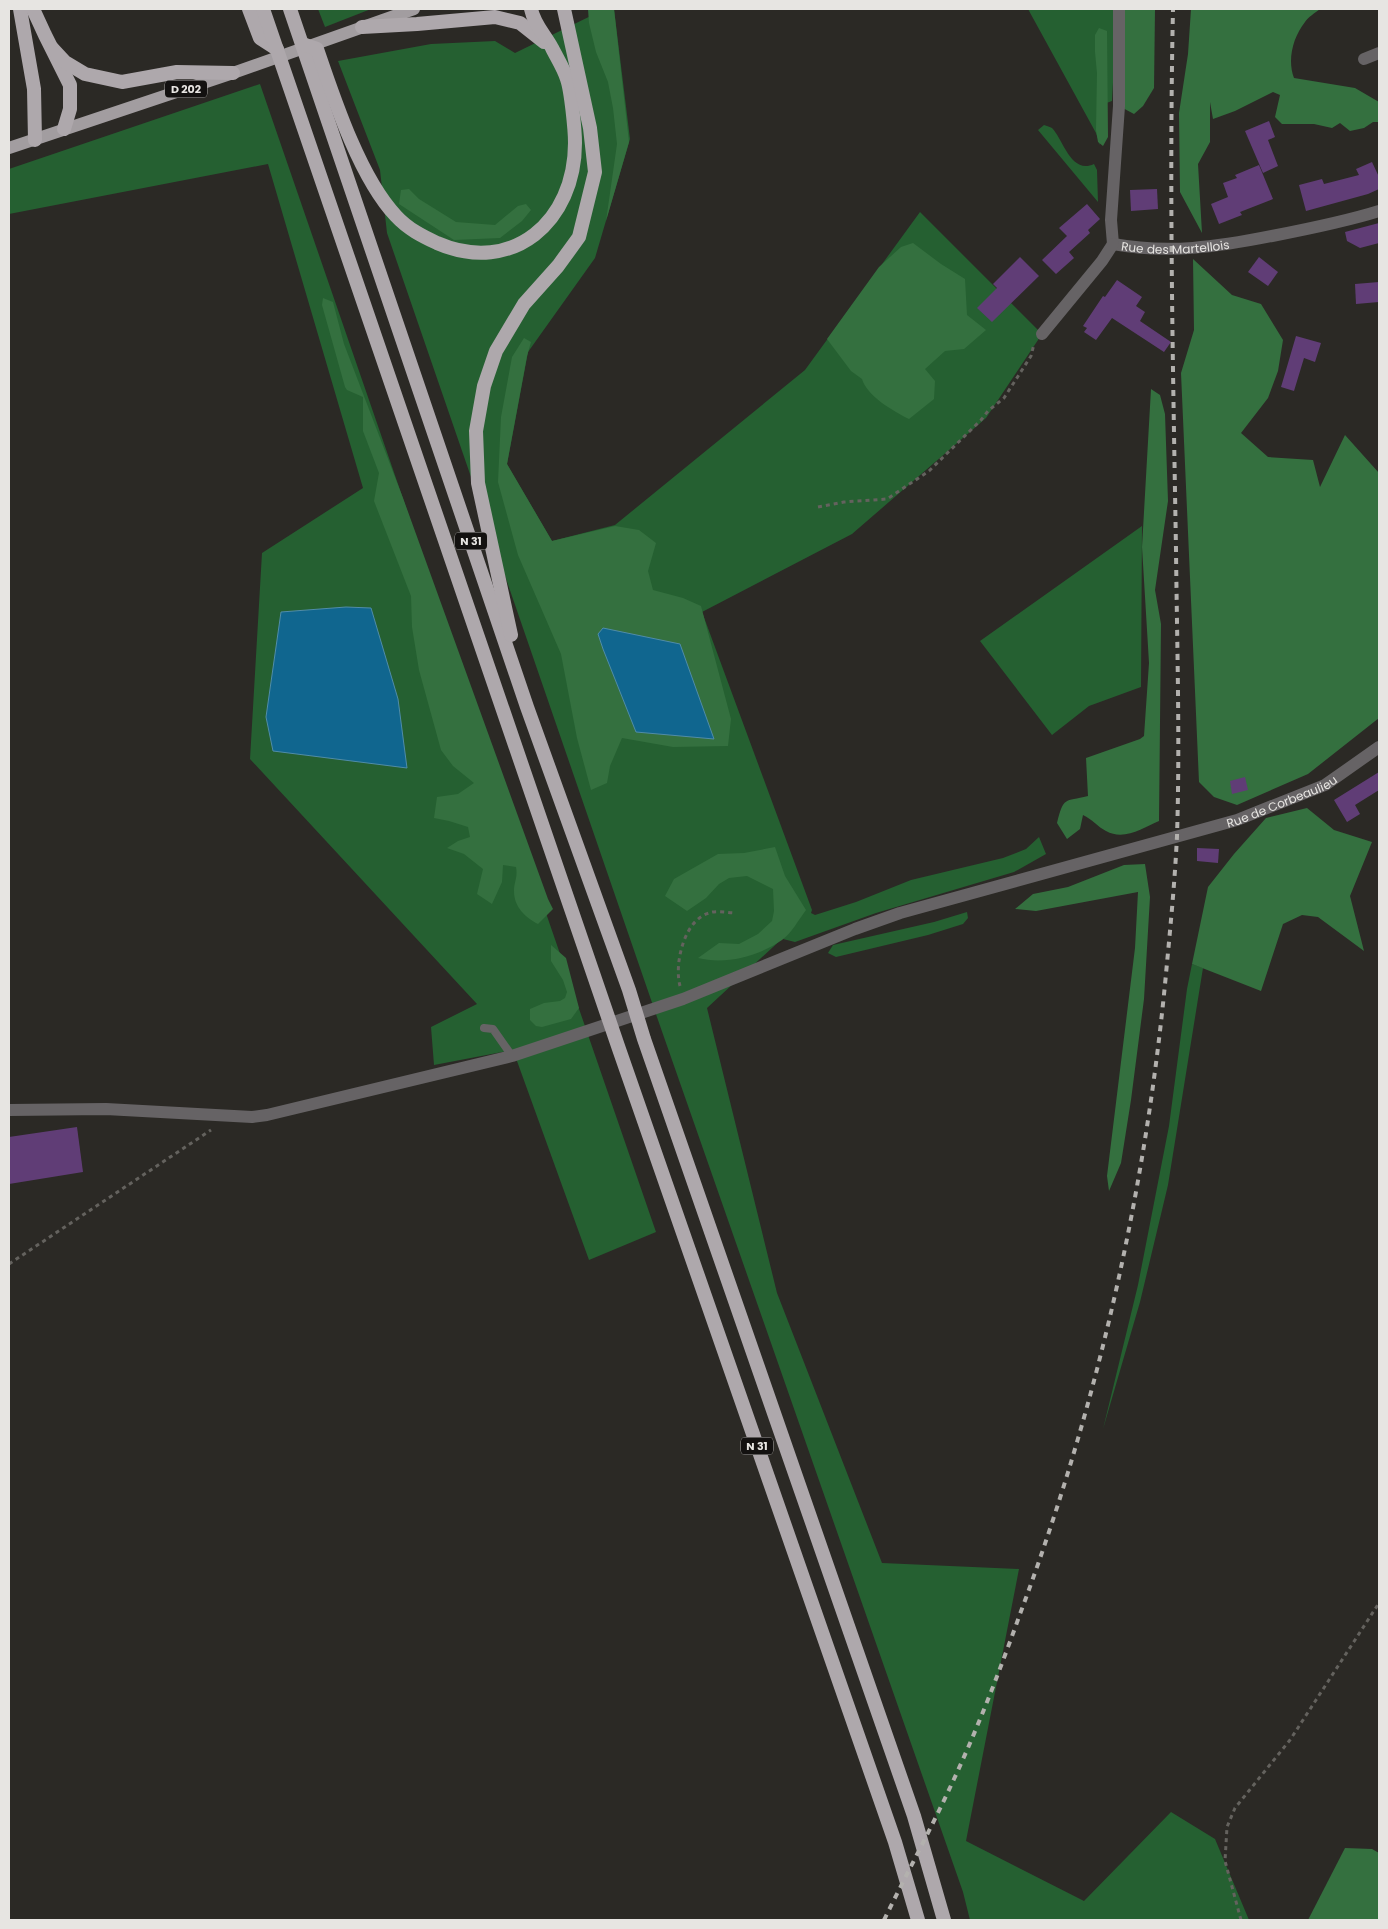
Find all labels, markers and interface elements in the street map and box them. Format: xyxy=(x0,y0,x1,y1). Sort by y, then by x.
road number: D 202 xyxy=(165,80,207,98)
street label: Rue des Martellois xyxy=(1120,235,1230,257)
road number: N 31 xyxy=(455,532,487,550)
street label: Rue de Corbeaulieu xyxy=(1224,771,1340,831)
road number: N 31 xyxy=(741,1438,773,1454)

